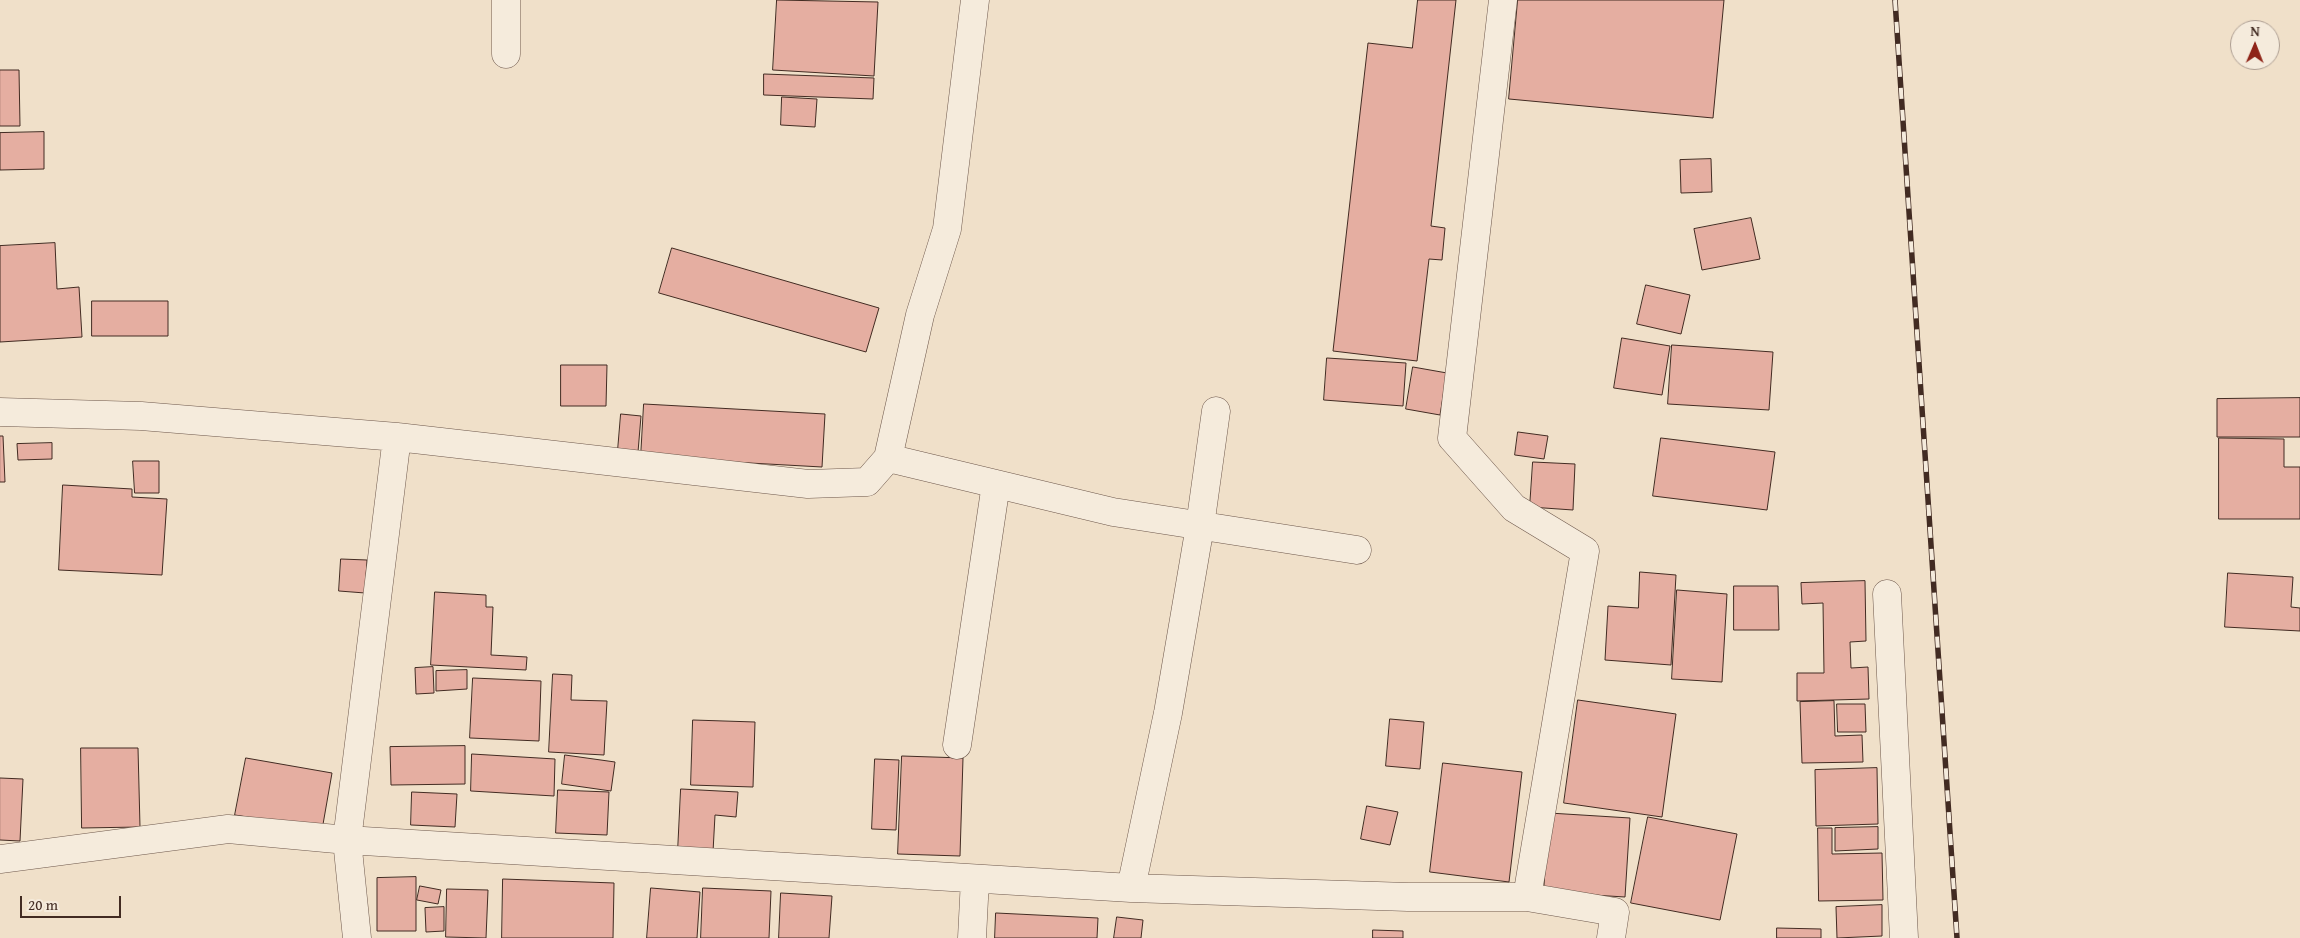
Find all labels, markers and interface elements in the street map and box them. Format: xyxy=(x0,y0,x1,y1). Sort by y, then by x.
north arrow xyxy=(2230,20,2280,70)
text: N xyxy=(2250,21,2260,41)
scale bar xyxy=(22,886,124,918)
text: 20 m xyxy=(28,894,58,915)

